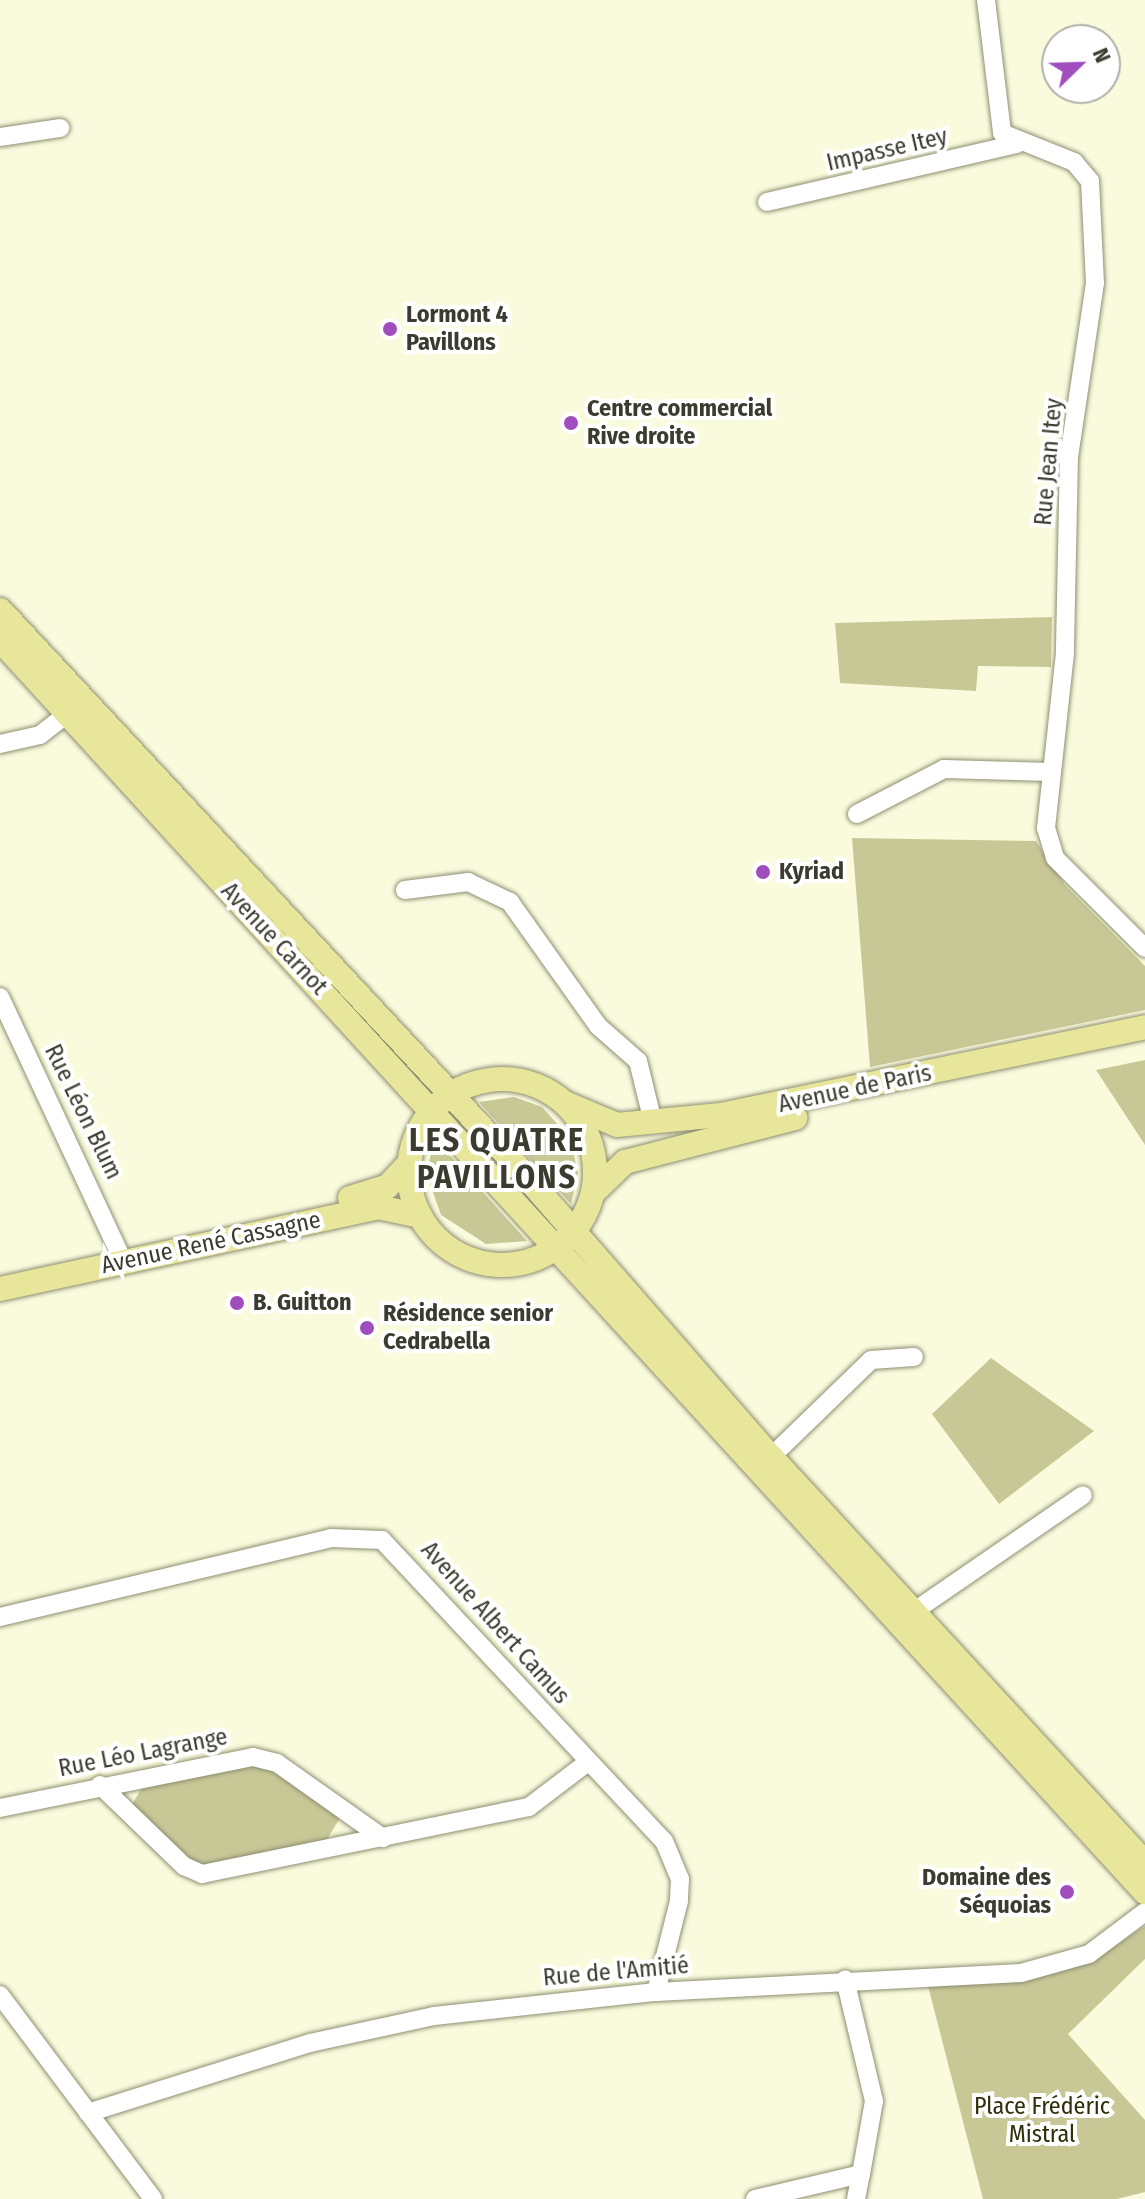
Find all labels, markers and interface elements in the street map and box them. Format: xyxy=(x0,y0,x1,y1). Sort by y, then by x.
north arrow xyxy=(1041,24,1121,104)
text: N xyxy=(1087,44,1117,67)
street label: Impasse Itey xyxy=(824,122,950,178)
place label: Lormont 4 Pavillons xyxy=(406,301,508,357)
marker: Lormont 4 Pavillons xyxy=(381,320,399,338)
place label: Centre commercial Rive droite xyxy=(587,395,772,451)
street label: Rue Jean Itey xyxy=(1029,397,1069,527)
marker: Centre commercial Rive droite xyxy=(562,414,580,432)
place label: Kyriad xyxy=(779,858,844,886)
marker: Kyriad xyxy=(754,863,772,881)
street label: Avenue Carnot xyxy=(215,877,333,1001)
street label: Rue Léon Blum xyxy=(38,1040,128,1184)
street label: Avenue de Paris xyxy=(776,1059,934,1119)
district label: LES QUATRE PAVILLONS xyxy=(409,1122,585,1197)
street label: Avenue René Cassagne xyxy=(99,1206,323,1280)
place label: B. Guitton xyxy=(253,1289,352,1317)
marker: B. Guitton xyxy=(228,1294,246,1312)
place label: Résidence senior Cedrabella xyxy=(383,1300,553,1356)
marker: Résidence senior Cedrabella xyxy=(358,1319,376,1337)
street label: Avenue Albert Camus xyxy=(415,1536,575,1710)
street label: Rue Léo Lagrange xyxy=(56,1723,230,1783)
place label: Domaine des Séquoias xyxy=(922,1864,1051,1920)
marker: Domaine des Séquoias xyxy=(1058,1883,1076,1901)
street label: Rue de l'Amitié xyxy=(542,1951,690,1993)
park label: Place Frédéric Mistral xyxy=(974,2093,1110,2149)

